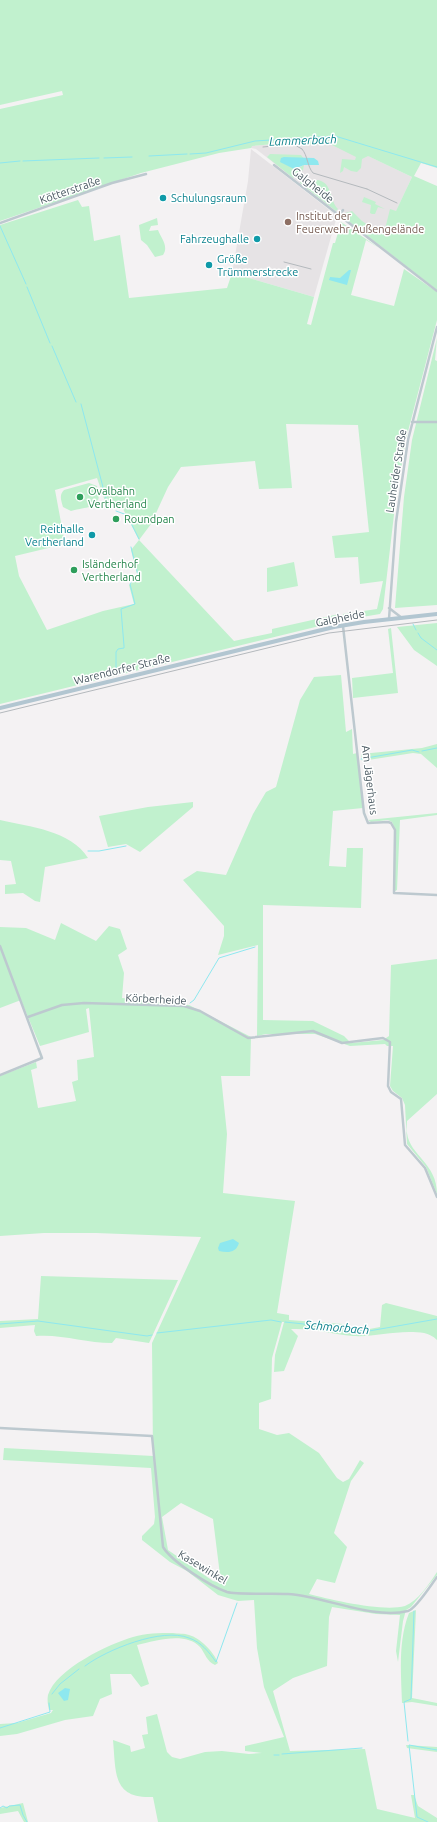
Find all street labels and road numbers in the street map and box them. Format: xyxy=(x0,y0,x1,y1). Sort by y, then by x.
street label: Galgheide xyxy=(290,165,336,205)
street label: Kötterstraße xyxy=(38,174,102,206)
street label: Lauheider Straße xyxy=(383,428,409,514)
street label: Galgheide xyxy=(314,607,366,629)
street label: Warendorfer Straße xyxy=(73,651,171,687)
street label: Am Jägerhaus xyxy=(360,745,380,816)
street label: Körberheide xyxy=(125,991,187,1007)
street label: Kasewinkel xyxy=(176,1548,230,1586)

